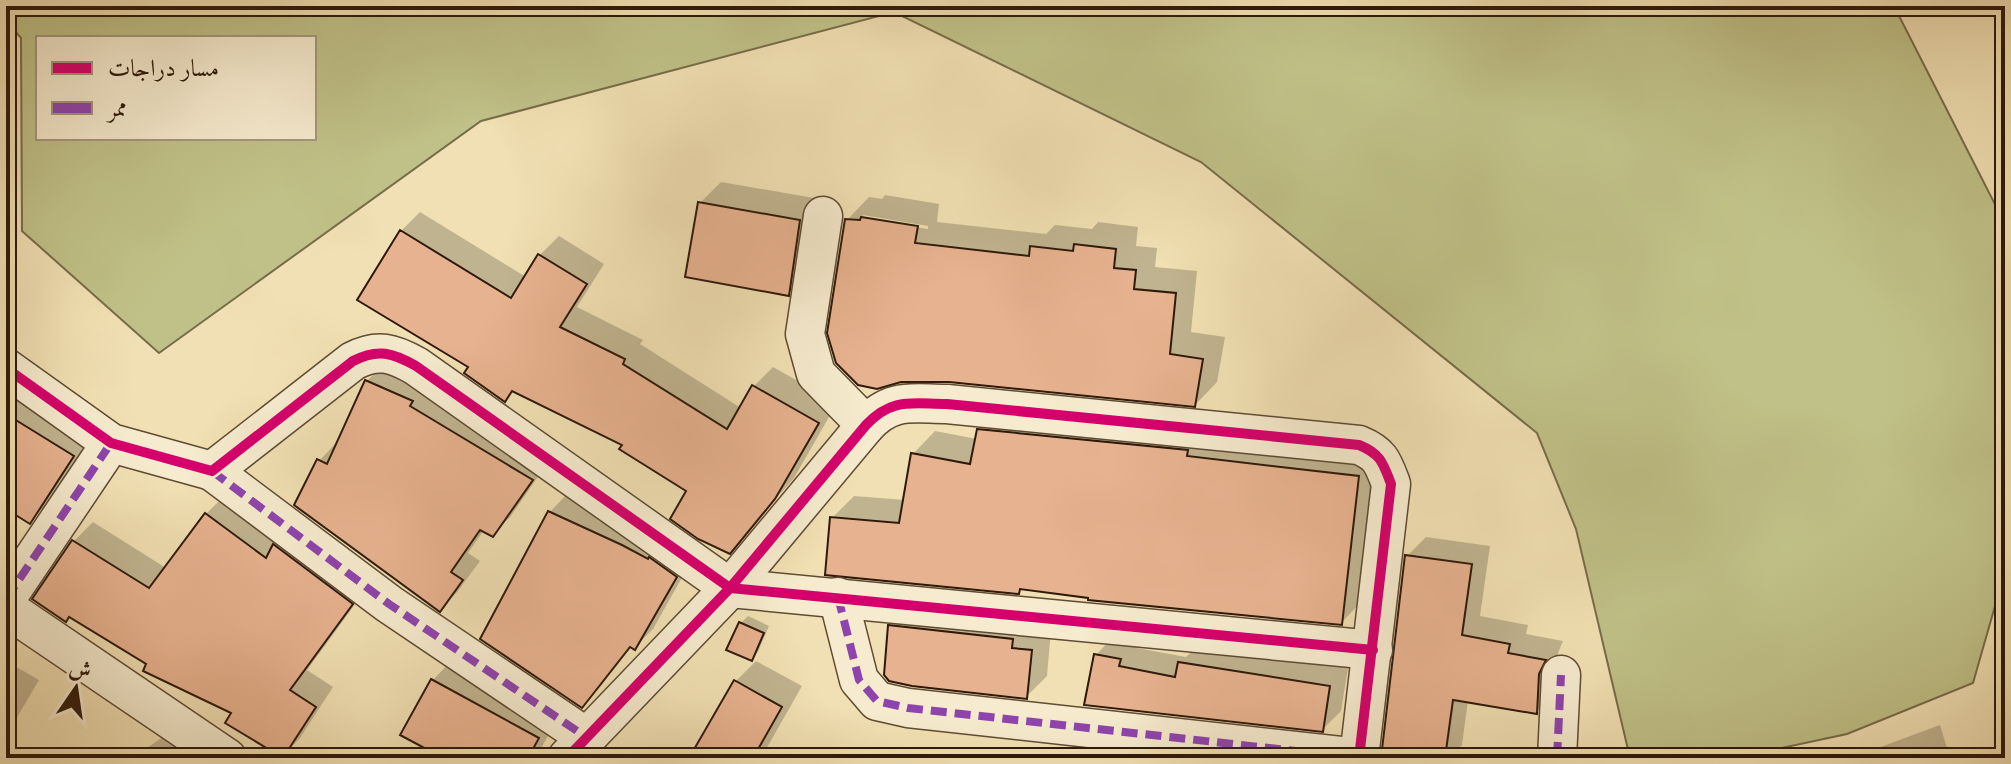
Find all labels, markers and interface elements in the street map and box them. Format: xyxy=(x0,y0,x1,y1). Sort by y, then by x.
legend xyxy=(36,36,316,140)
text: مسار دراجات xyxy=(108,53,219,87)
text: ممر xyxy=(105,93,127,127)
north arrow xyxy=(36,648,116,728)
text: ش xyxy=(66,653,94,689)

